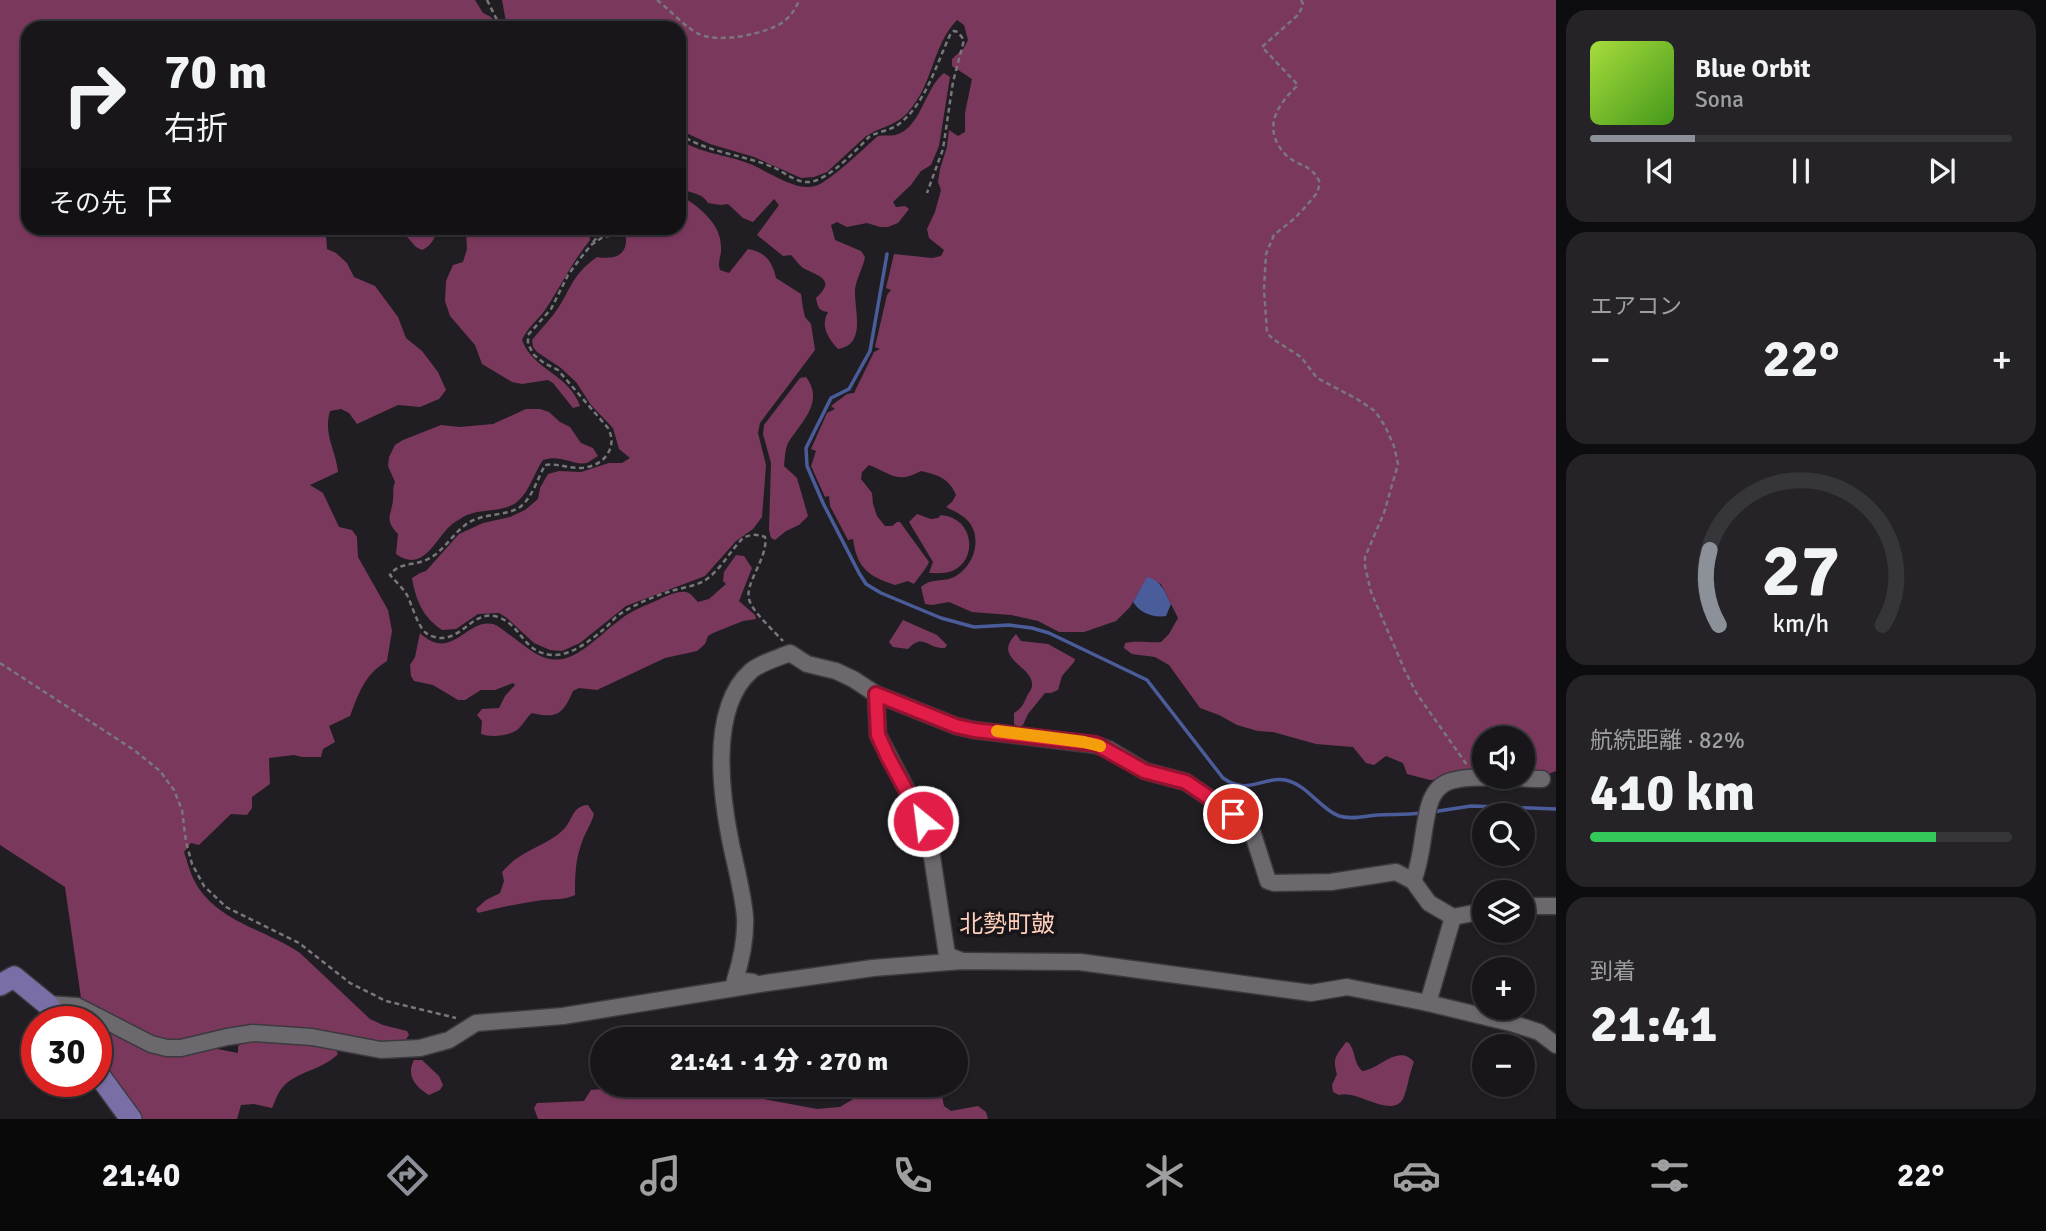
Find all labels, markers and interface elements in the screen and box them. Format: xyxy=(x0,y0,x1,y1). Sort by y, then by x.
text: 70 m xyxy=(164,42,267,102)
icon: right xyxy=(49,49,140,140)
text: Blue Orbit xyxy=(1695,53,1811,85)
text: Sona xyxy=(1695,85,1744,114)
text: 右折 xyxy=(164,109,228,148)
icon: previous xyxy=(1641,152,1679,190)
icon: pause xyxy=(1782,152,1820,190)
icon: next xyxy=(1923,152,1961,190)
icon: arrive xyxy=(141,182,179,220)
text: その先 xyxy=(49,188,127,220)
text: エアコン xyxy=(1590,292,1682,321)
text: 22° xyxy=(1763,327,1839,391)
text: − xyxy=(1590,336,1611,383)
text: + xyxy=(1991,336,2012,383)
text: 27 xyxy=(1762,528,1840,617)
text: km/h xyxy=(1773,608,1829,639)
map controls xyxy=(1472,726,1535,1097)
button: sound xyxy=(1472,726,1535,789)
text: 航続距離 · 82% xyxy=(1590,726,1745,755)
text: 410 km xyxy=(1590,761,1755,825)
position arrow xyxy=(886,784,960,858)
pin xyxy=(1203,784,1263,844)
icon: arrive xyxy=(1214,795,1252,833)
button: search xyxy=(1472,803,1535,866)
button: layers xyxy=(1472,880,1535,943)
district label: 北勢町皷 xyxy=(959,909,1055,939)
button: + xyxy=(1472,957,1535,1020)
text: 到着 xyxy=(1590,957,1636,986)
text: 21:41 xyxy=(1590,992,1718,1056)
speed limit sign: 30 xyxy=(21,1006,112,1097)
button: − xyxy=(1472,1034,1535,1097)
text: 21:41 · 1 分 · 270 m xyxy=(670,1046,888,1078)
icon: directions xyxy=(383,1151,432,1200)
icon: music xyxy=(636,1151,685,1200)
icon: phone xyxy=(888,1151,937,1200)
icon: climate xyxy=(1140,1151,1189,1200)
icon: car xyxy=(1392,1151,1441,1200)
icon: filters xyxy=(1645,1151,1694,1200)
text: 21:40 xyxy=(102,1156,180,1195)
text: 22° xyxy=(1897,1156,1944,1195)

